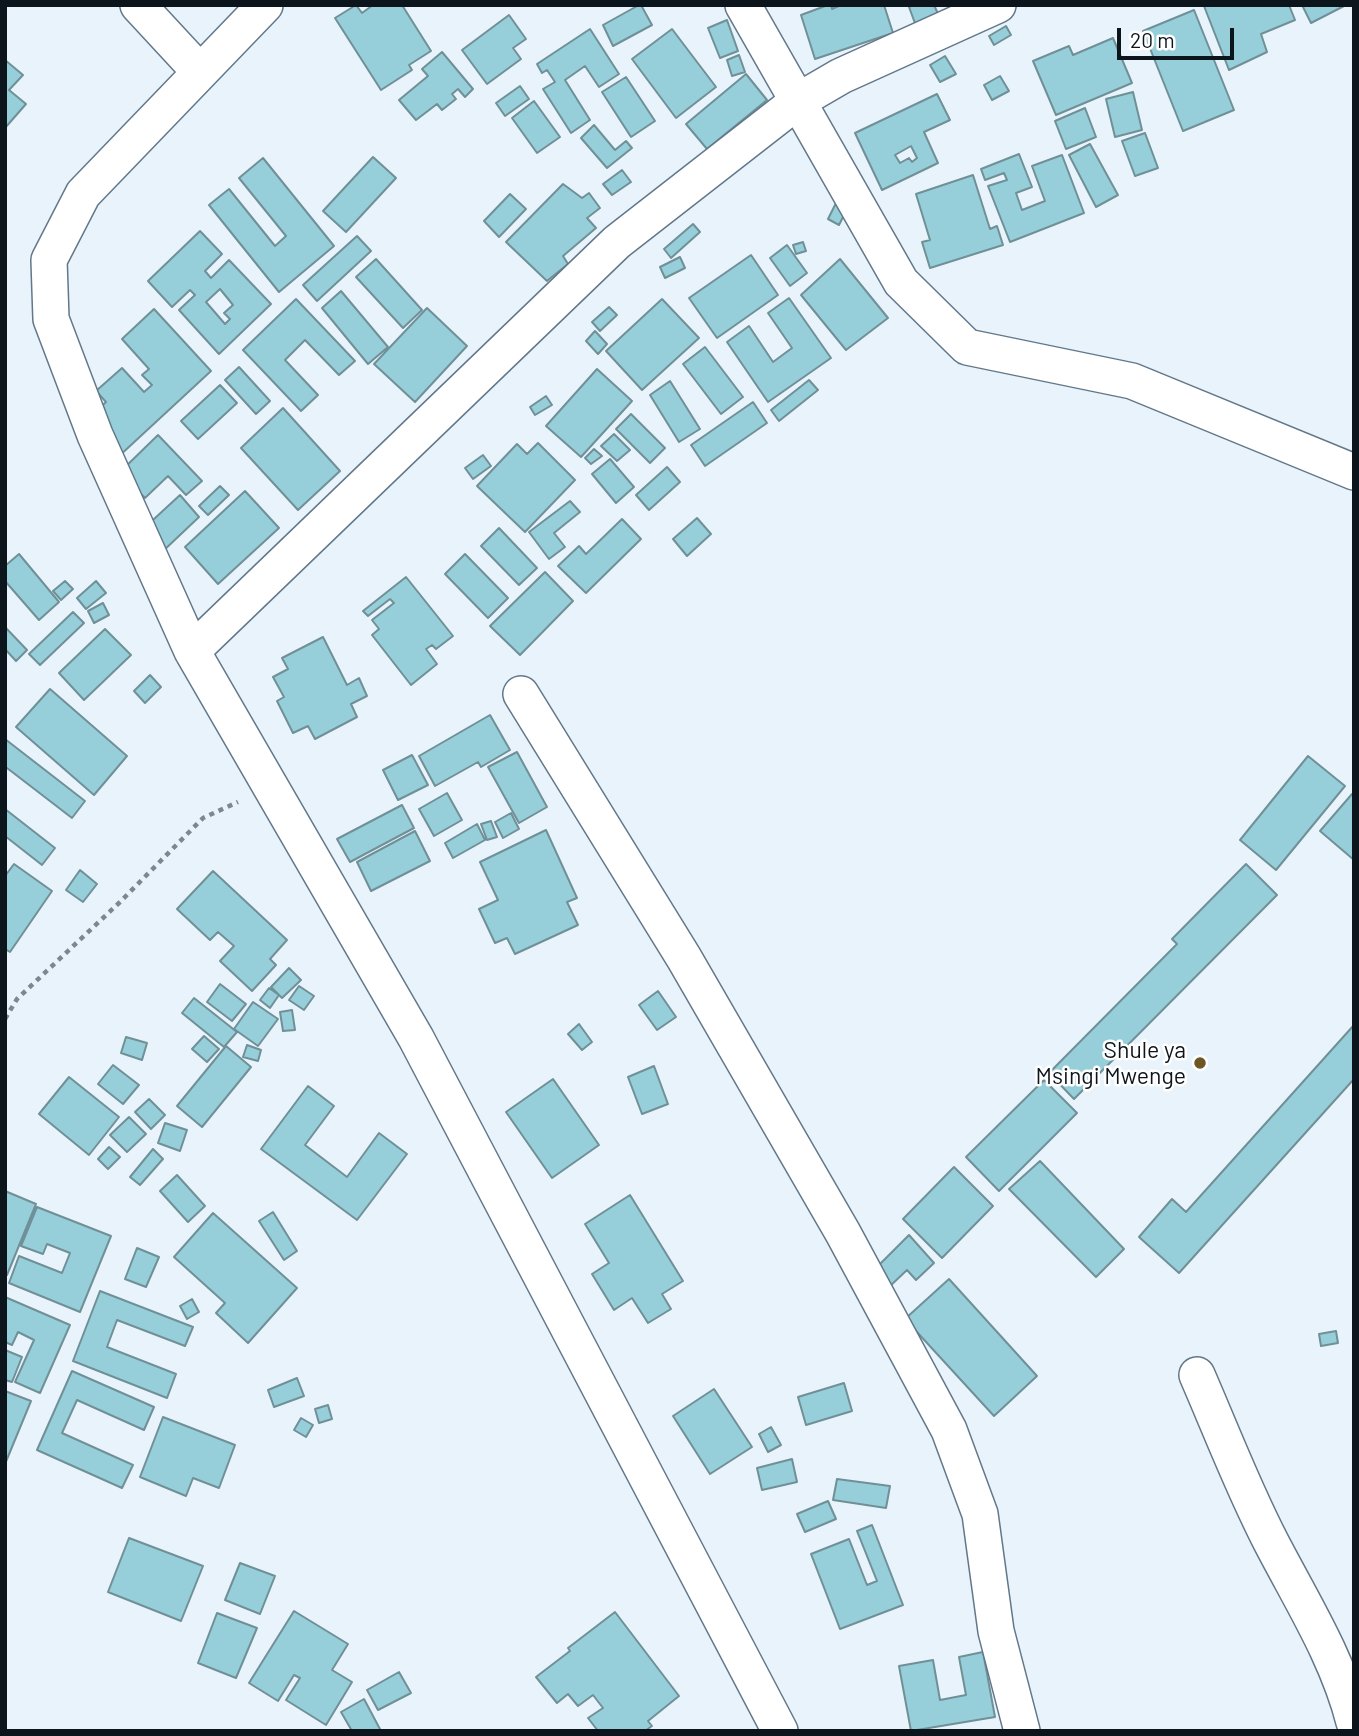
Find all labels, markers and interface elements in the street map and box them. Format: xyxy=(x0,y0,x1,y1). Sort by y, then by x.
scale bar xyxy=(1121,14,1238,58)
text: 20 m xyxy=(1130,27,1175,52)
place label: Shule ya Msingi Mwenge xyxy=(1036,1036,1186,1090)
marker: Shule ya Msingi Mwenge xyxy=(1192,1055,1208,1071)

